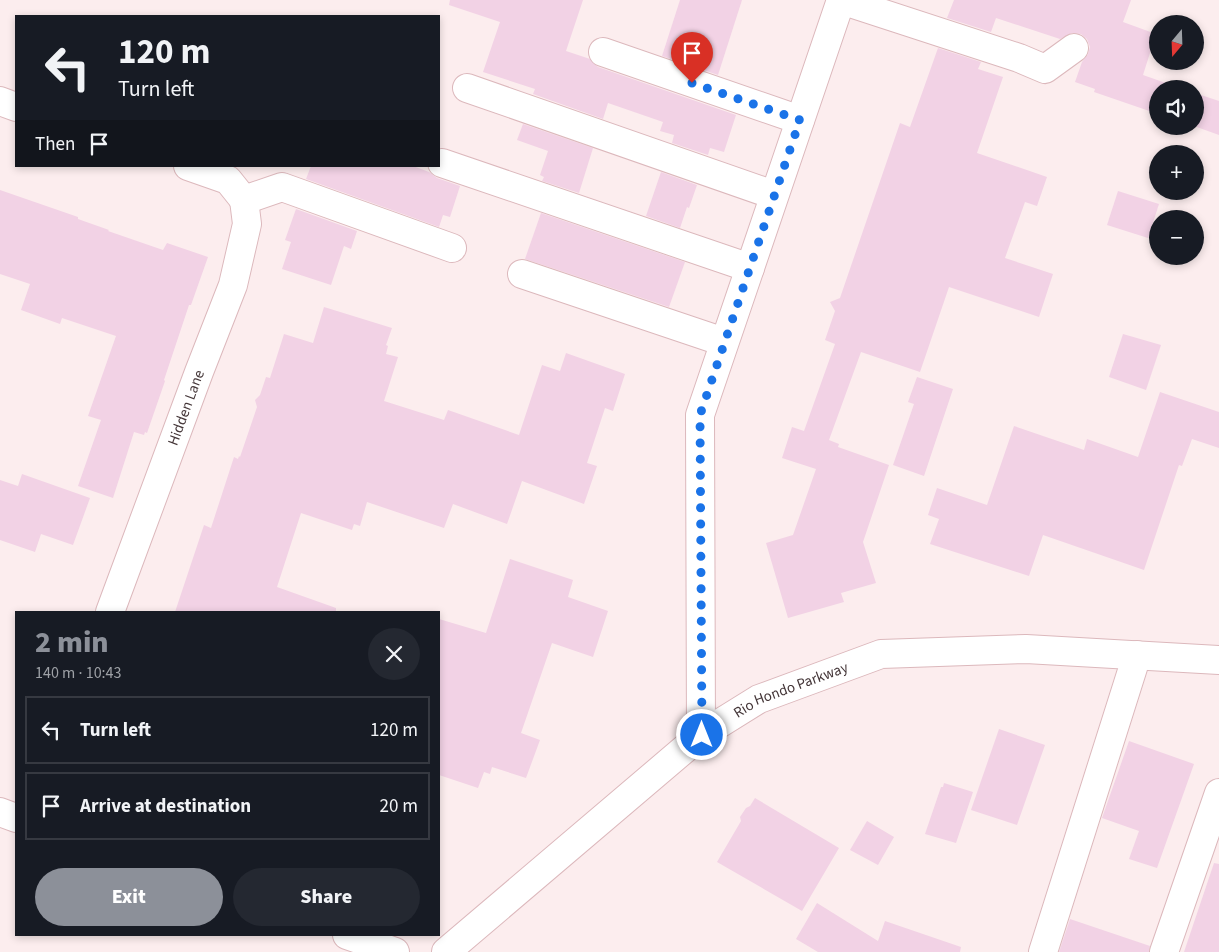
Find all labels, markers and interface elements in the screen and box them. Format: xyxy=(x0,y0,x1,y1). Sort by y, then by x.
north arrow xyxy=(1149,15,1204,70)
map controls xyxy=(1149,15,1204,265)
text: 120 m xyxy=(118,27,210,77)
pin xyxy=(671,32,713,83)
icon: left xyxy=(35,35,100,100)
icon: arrive xyxy=(678,39,706,67)
text: Turn left xyxy=(118,73,194,105)
button: sound xyxy=(1149,80,1204,135)
icon: arrive xyxy=(85,130,113,158)
text: Then xyxy=(35,131,75,158)
button: + xyxy=(1149,145,1204,200)
button: − xyxy=(1149,210,1204,265)
street label: Hidden Lane xyxy=(162,367,209,448)
text: 2 min xyxy=(35,621,109,664)
button: close xyxy=(368,628,420,680)
street label: Rio Hondo Parkway xyxy=(729,657,851,723)
text: 140 m · 10:43 xyxy=(35,662,122,684)
position arrow xyxy=(675,708,727,760)
icon: left xyxy=(37,716,65,744)
text: Turn left xyxy=(80,717,151,744)
text: 120 m xyxy=(370,717,418,744)
icon: arrive xyxy=(37,792,65,820)
text: Arrive at destination xyxy=(80,793,251,820)
text: 20 m xyxy=(380,793,418,820)
button: Exit xyxy=(35,868,223,926)
button: Share xyxy=(233,868,420,926)

